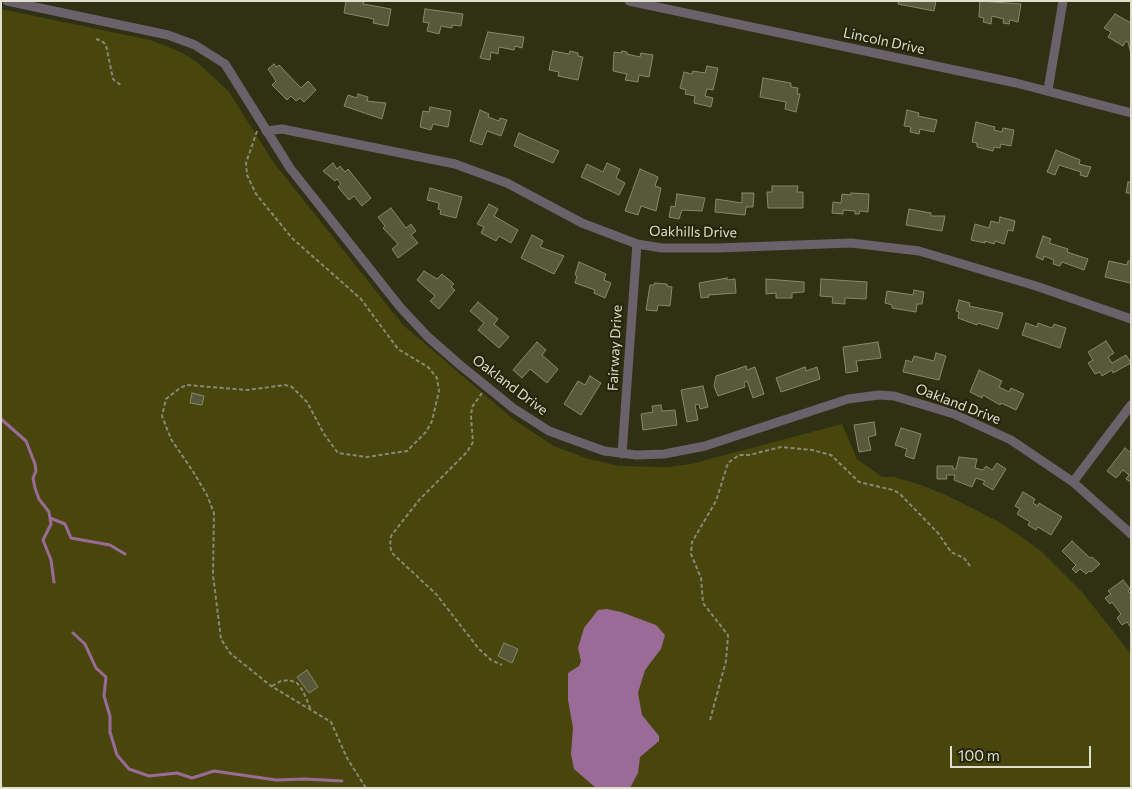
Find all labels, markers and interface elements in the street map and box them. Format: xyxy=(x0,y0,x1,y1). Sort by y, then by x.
street label: Lincoln Drive xyxy=(842,24,926,58)
street label: Oakhills Drive xyxy=(649,223,737,241)
street label: Fairway Drive xyxy=(604,305,626,391)
street label: Oakland Drive xyxy=(469,351,551,419)
street label: Oakland Drive xyxy=(913,380,1003,428)
scale bar xyxy=(952,736,1093,768)
text: 100 m xyxy=(958,746,1000,764)

